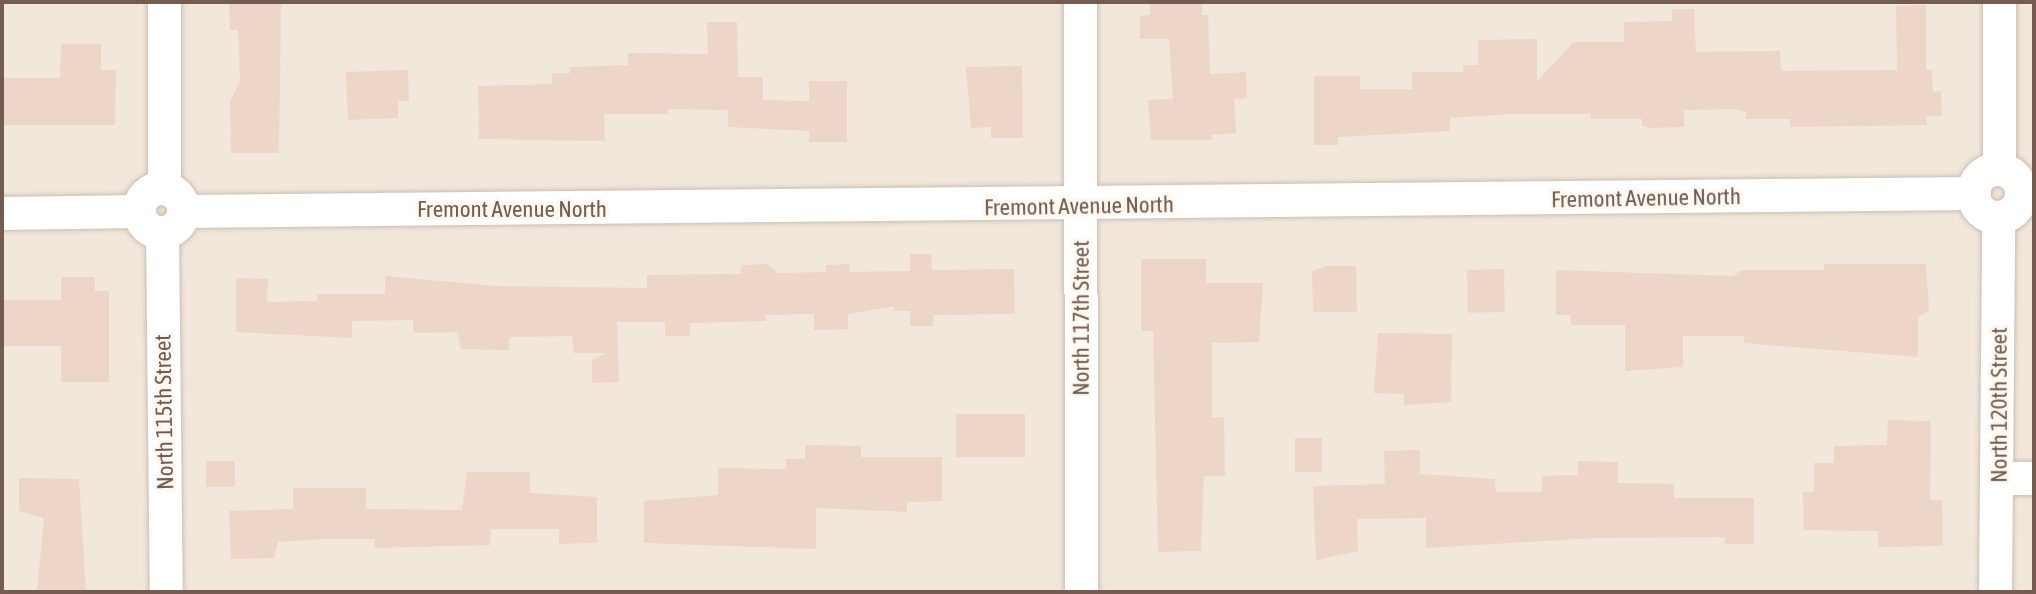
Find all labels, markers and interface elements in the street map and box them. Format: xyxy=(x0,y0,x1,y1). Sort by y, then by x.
street label: Fremont Avenue North xyxy=(1551,183,1741,213)
street label: Fremont Avenue North xyxy=(984,191,1174,221)
street label: Fremont Avenue North xyxy=(417,195,607,223)
street label: North 117th Street xyxy=(1067,240,1095,396)
street label: North 120th Street xyxy=(1985,327,2013,483)
street label: North 115th Street xyxy=(149,334,179,490)

